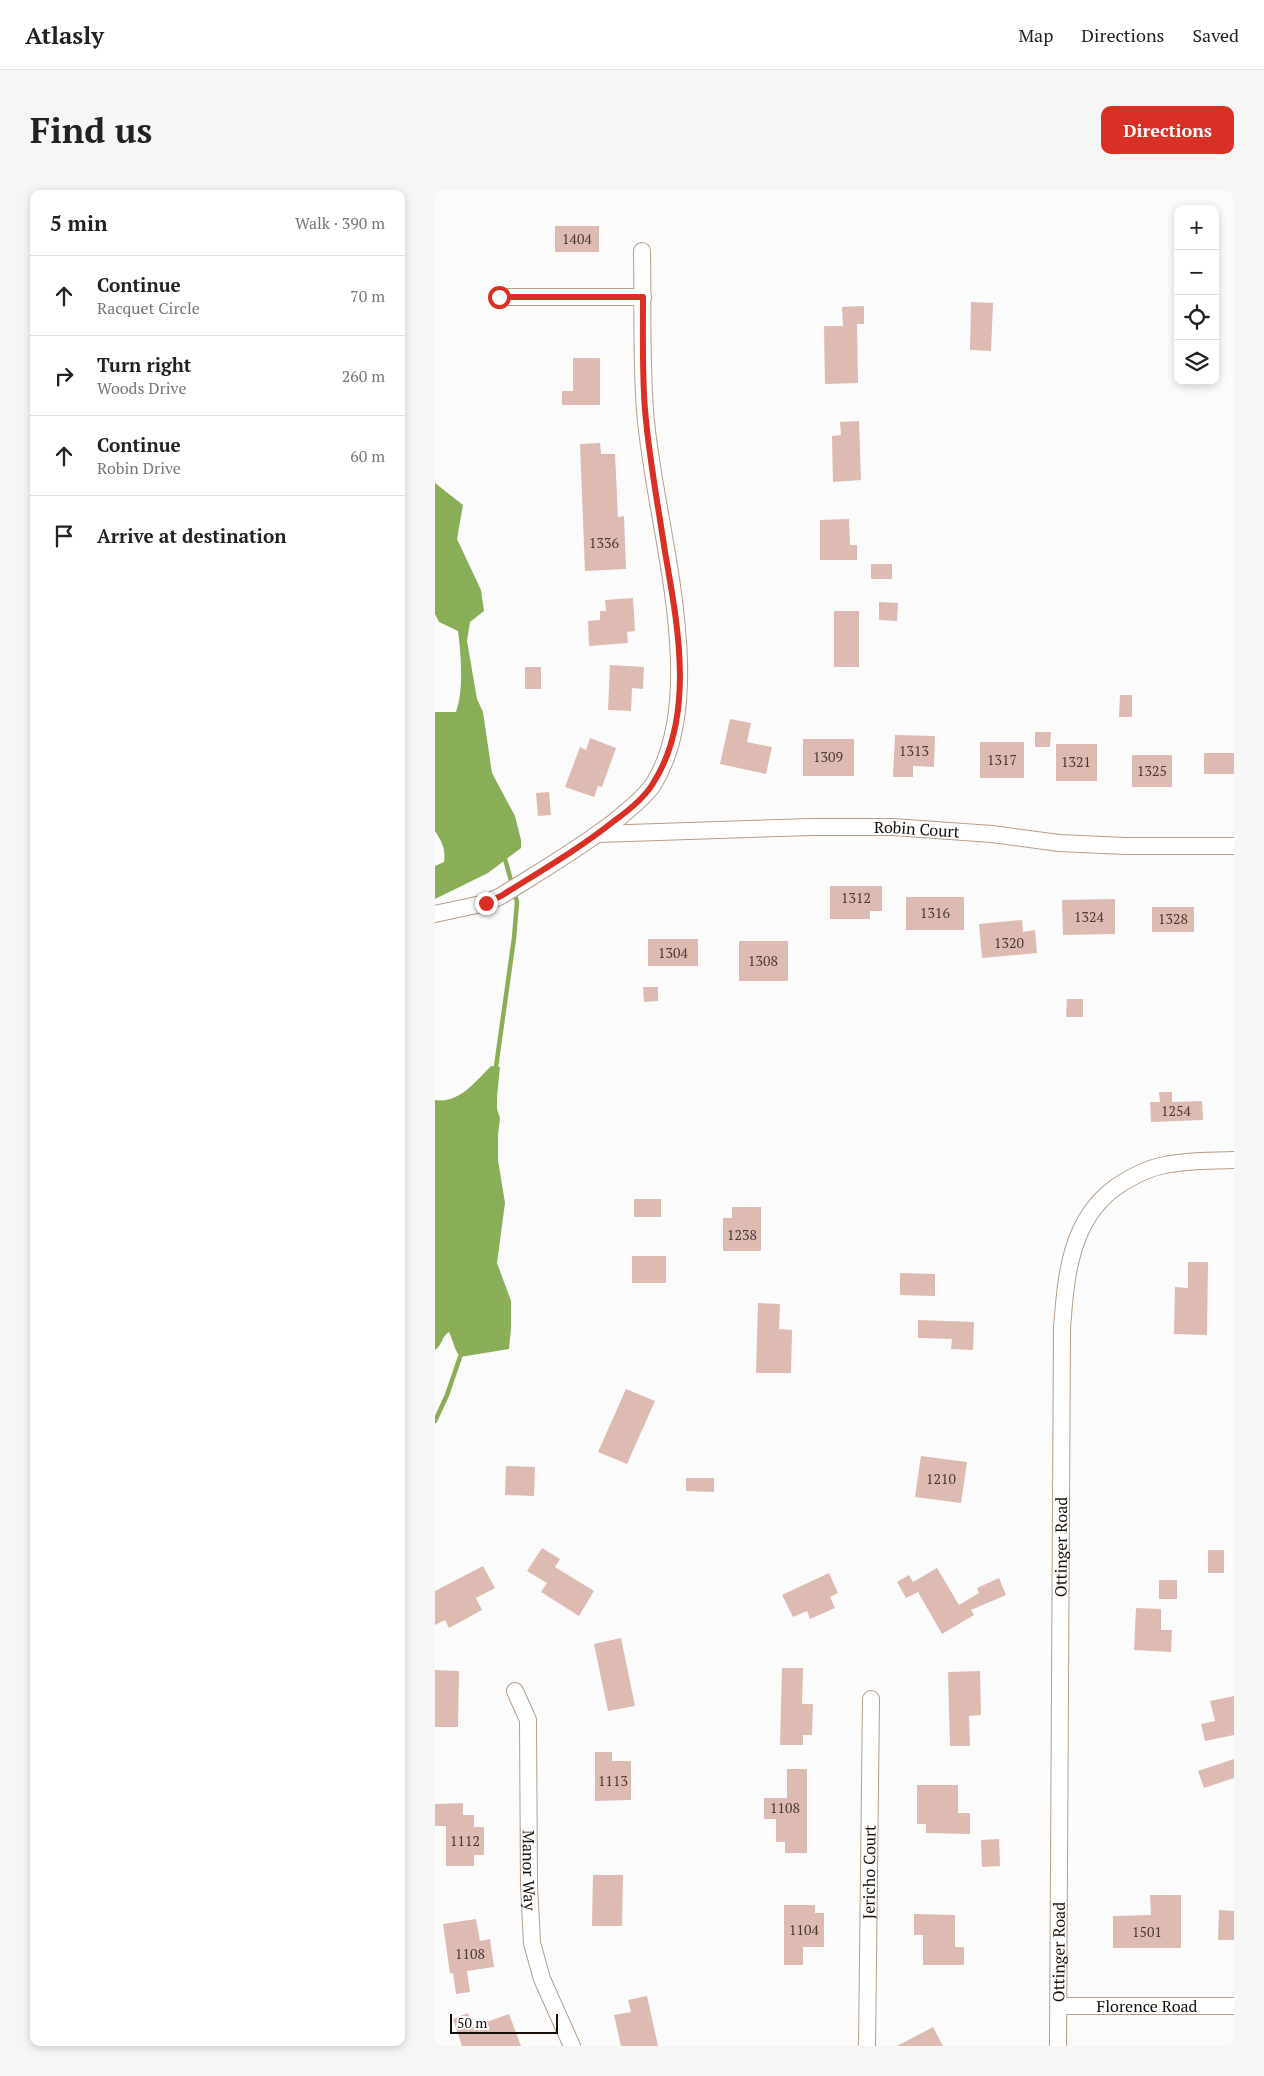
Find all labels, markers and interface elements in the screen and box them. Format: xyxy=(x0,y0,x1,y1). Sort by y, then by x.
text: Atlasly xyxy=(25,19,104,51)
text: Map xyxy=(1018,23,1053,47)
text: Directions xyxy=(1081,23,1164,47)
text: Saved xyxy=(1192,23,1239,47)
button: Directions xyxy=(1101,106,1234,154)
text: Find us xyxy=(30,107,152,153)
map controls xyxy=(1174,205,1219,385)
button: + xyxy=(1174,205,1219,250)
text: 5 min xyxy=(50,209,107,237)
text: Walk · 390 m xyxy=(295,212,385,234)
house number: 1404 xyxy=(562,229,592,248)
button: − xyxy=(1174,250,1219,295)
text: Continue xyxy=(97,272,181,297)
icon: ahead xyxy=(50,282,78,310)
text: 70 m xyxy=(350,285,385,307)
route start xyxy=(488,286,511,309)
button: locate xyxy=(1174,295,1219,340)
text: Racquet Circle xyxy=(97,297,200,319)
button: layers xyxy=(1174,340,1219,385)
text: Turn right xyxy=(97,352,191,377)
icon: right xyxy=(50,362,78,390)
text: 260 m xyxy=(342,365,385,387)
text: Woods Drive xyxy=(97,377,186,399)
text: Continue xyxy=(97,432,181,457)
icon: ahead xyxy=(50,442,78,470)
text: 60 m xyxy=(350,445,385,467)
text: Robin Drive xyxy=(97,457,181,479)
icon: arrive xyxy=(50,522,78,550)
text: Arrive at destination xyxy=(97,523,286,548)
house number: 1336 xyxy=(589,533,619,552)
house number: 1313 xyxy=(899,741,929,760)
house number: 1309 xyxy=(813,747,843,766)
house number: 1317 xyxy=(987,750,1017,769)
house number: 1321 xyxy=(1061,752,1091,771)
house number: 1325 xyxy=(1137,761,1167,780)
street label: Robin Court xyxy=(874,816,960,843)
house number: 1312 xyxy=(841,888,871,907)
route end xyxy=(475,892,498,915)
house number: 1316 xyxy=(920,903,950,922)
house number: 1324 xyxy=(1074,907,1104,926)
house number: 1328 xyxy=(1158,909,1188,928)
house number: 1320 xyxy=(994,933,1024,952)
house number: 1304 xyxy=(658,943,688,962)
house number: 1308 xyxy=(748,951,778,970)
house number: 1254 xyxy=(1161,1101,1191,1120)
house number: 1238 xyxy=(727,1225,757,1244)
house number: 1210 xyxy=(926,1469,956,1488)
street label: Ottinger Road xyxy=(1050,1497,1072,1597)
house number: 1113 xyxy=(598,1771,628,1790)
house number: 1108 xyxy=(770,1798,800,1817)
street label: Jericho Court xyxy=(857,1825,881,1919)
street label: Manor Way xyxy=(518,1830,541,1912)
house number: 1112 xyxy=(450,1831,480,1850)
street label: Ottinger Road xyxy=(1047,1902,1070,2002)
house number: 1104 xyxy=(789,1920,819,1939)
house number: 1501 xyxy=(1132,1922,1162,1941)
house number: 1108 xyxy=(455,1944,485,1963)
street label: Florence Road xyxy=(1097,1995,1198,2017)
scale bar xyxy=(450,2011,557,2034)
text: 50 m xyxy=(457,2013,487,2032)

